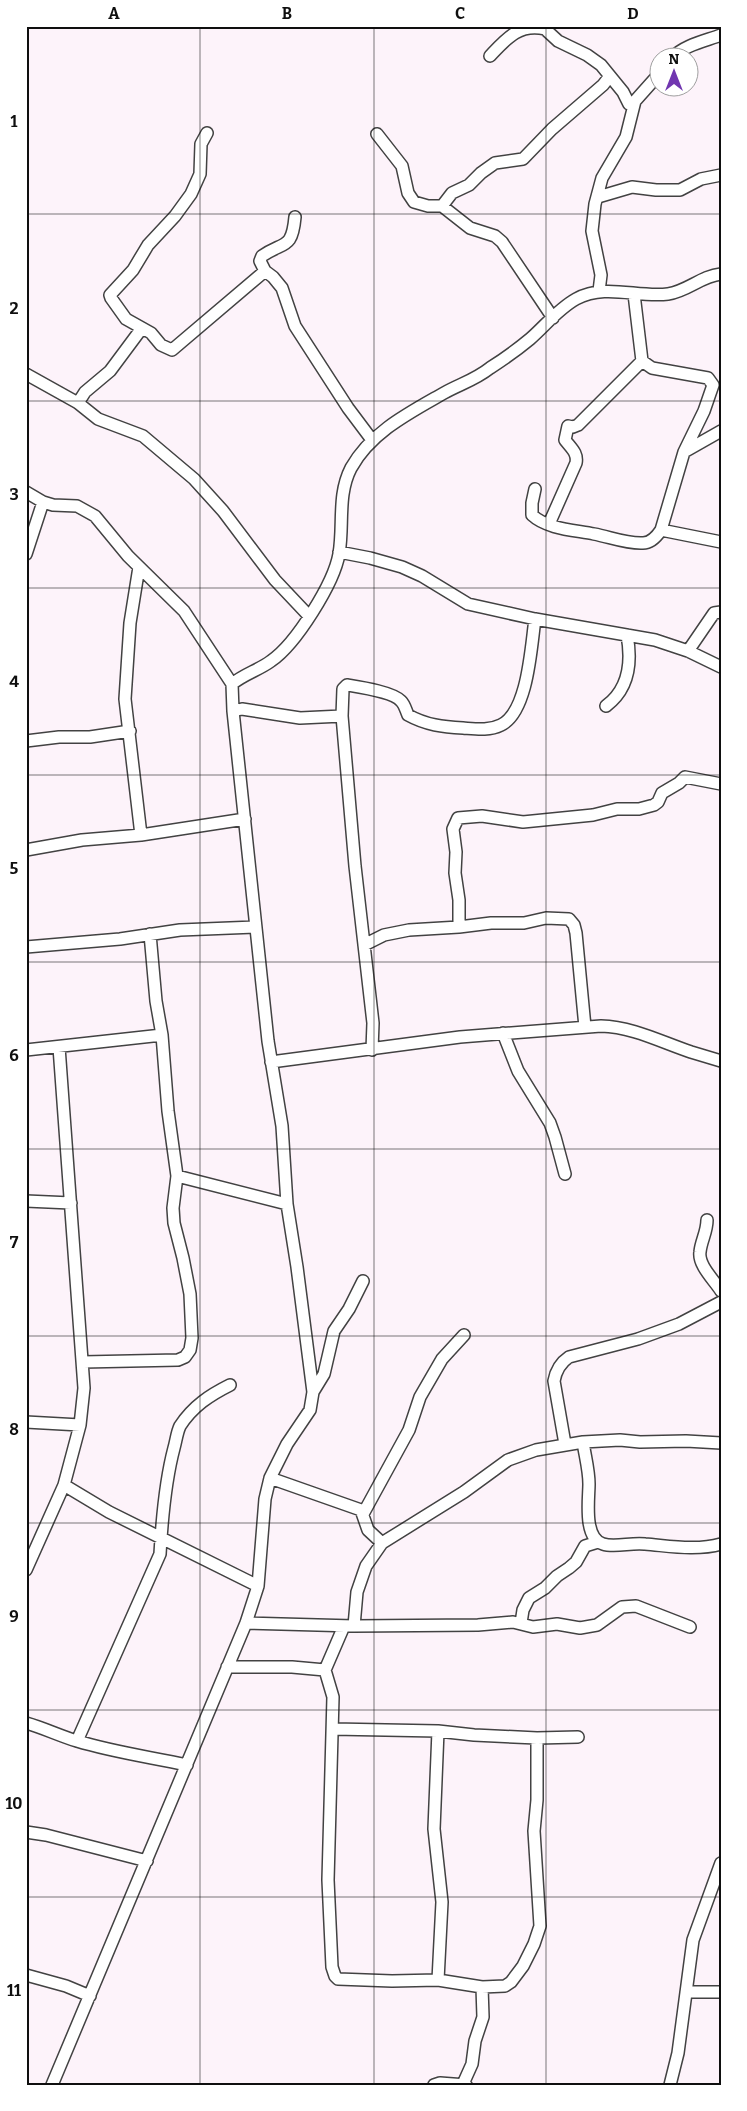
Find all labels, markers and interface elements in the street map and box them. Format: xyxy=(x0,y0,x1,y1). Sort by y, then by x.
text: A xyxy=(108,4,120,23)
text: B xyxy=(282,4,292,23)
text: C xyxy=(455,4,465,23)
text: D xyxy=(627,4,639,23)
north arrow xyxy=(650,48,700,98)
text: N xyxy=(669,51,680,68)
text: 1 xyxy=(11,112,18,131)
text: 2 xyxy=(9,299,19,318)
text: 3 xyxy=(9,485,19,504)
text: 4 xyxy=(9,672,19,691)
text: 5 xyxy=(10,859,19,878)
text: 6 xyxy=(9,1046,19,1065)
text: 7 xyxy=(10,1233,19,1252)
text: 8 xyxy=(9,1420,19,1439)
text: 9 xyxy=(9,1607,19,1626)
text: 10 xyxy=(5,1794,23,1813)
text: 11 xyxy=(7,1981,21,2000)

